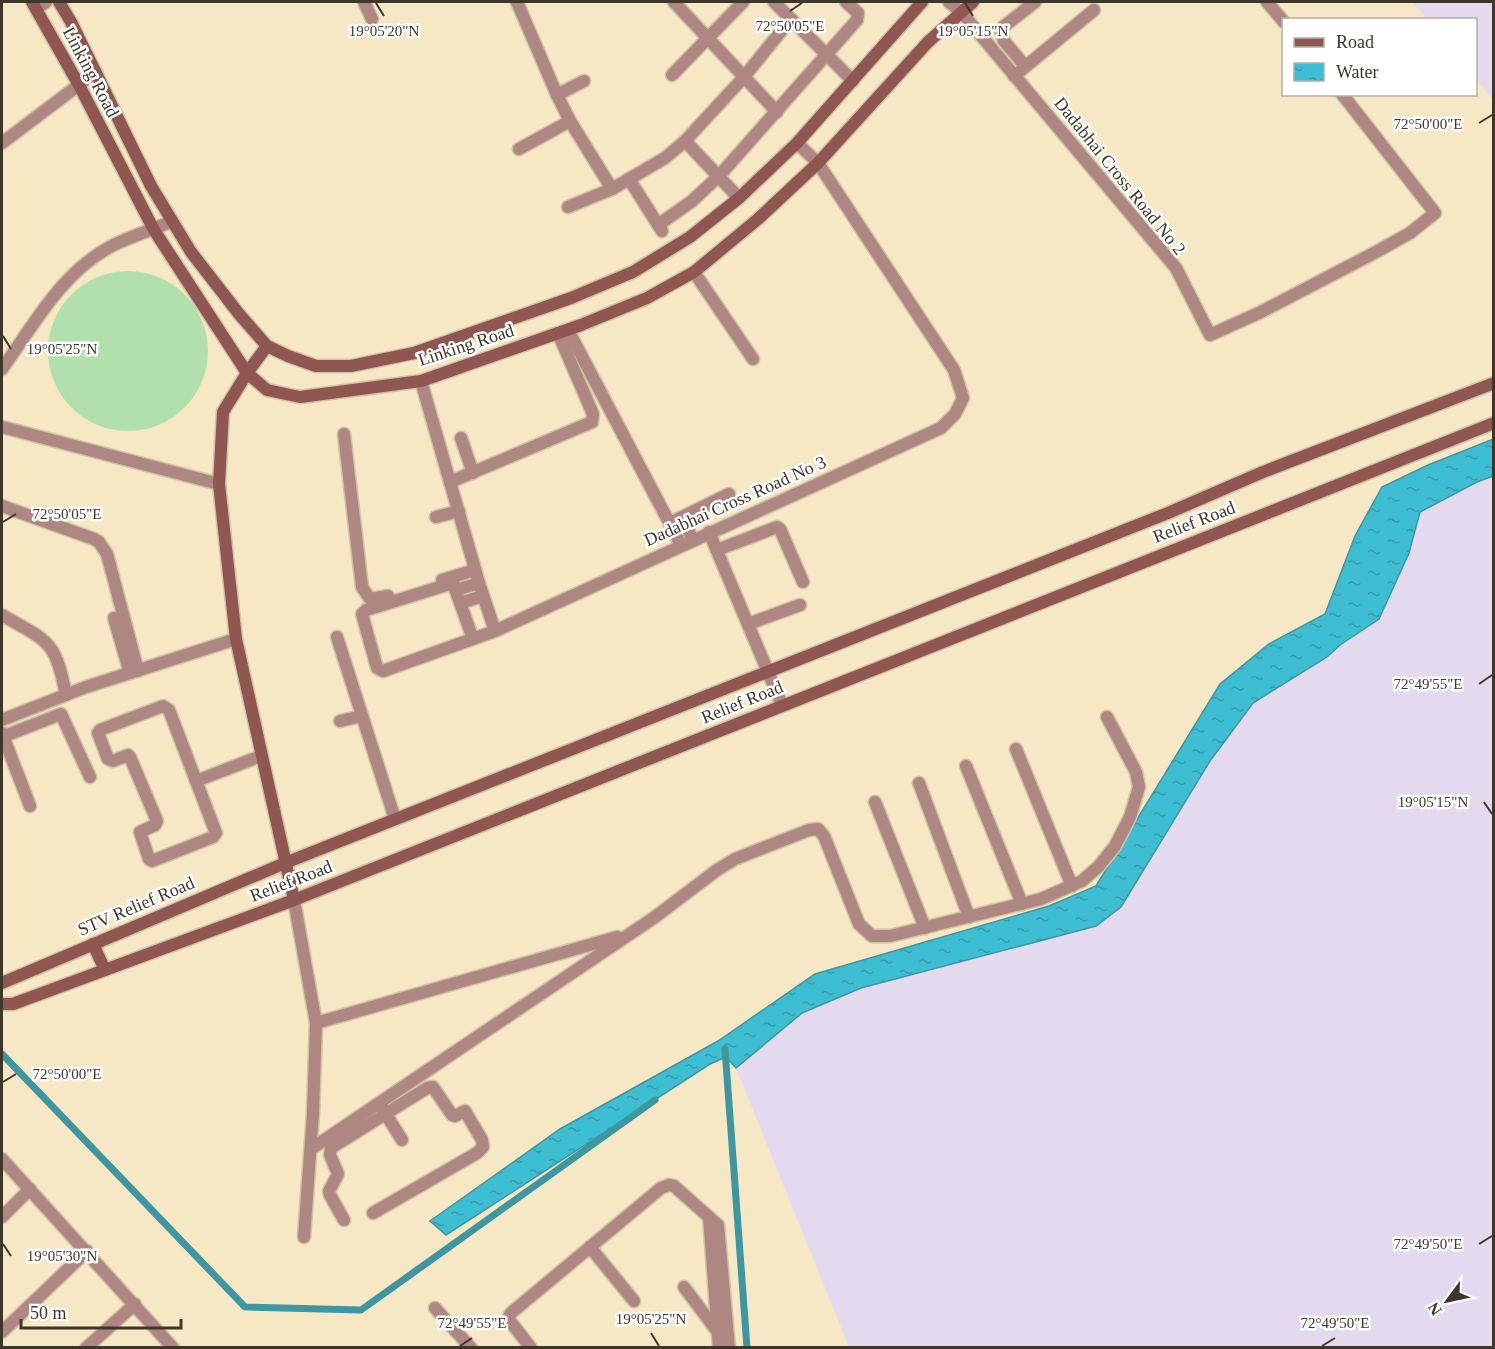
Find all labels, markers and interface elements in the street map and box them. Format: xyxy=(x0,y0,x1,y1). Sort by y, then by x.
text: 72°50'05"E xyxy=(756,18,825,34)
legend xyxy=(1282,18,1477,96)
street label: Linking Road xyxy=(59,23,123,121)
text: 19°05'20"N xyxy=(349,23,419,39)
text: 19°05'15"N xyxy=(938,23,1008,39)
text: Road xyxy=(1336,32,1374,52)
text: Water xyxy=(1336,62,1379,82)
street label: Dadabhai Cross Road No 2 xyxy=(1050,93,1190,259)
text: 72°50'00"E xyxy=(1394,116,1463,132)
street label: Linking Road xyxy=(416,320,516,370)
text: 19°05'25"N xyxy=(27,341,97,357)
street label: Dadabhai Cross Road No 3 xyxy=(641,452,829,550)
street label: Relief Road xyxy=(1150,497,1238,547)
text: 72°50'05"E xyxy=(33,506,102,522)
text: 72°49'55"E xyxy=(1394,676,1463,692)
street label: Relief Road xyxy=(698,677,786,727)
text: 19°05'15"N xyxy=(1398,794,1468,810)
street label: Relief Road xyxy=(247,856,335,906)
street label: STV Relief Road xyxy=(75,872,197,940)
text: 72°50'00"E xyxy=(33,1066,102,1082)
text: 72°49'50"E xyxy=(1394,1236,1463,1252)
text: 19°05'30"N xyxy=(27,1248,97,1264)
north arrow xyxy=(1417,1271,1477,1331)
scale bar xyxy=(21,1292,182,1330)
text: N xyxy=(1424,1299,1445,1318)
text: 50 m xyxy=(30,1303,67,1323)
text: 19°05'25"N xyxy=(616,1311,686,1327)
text: 72°49'55"E xyxy=(438,1315,507,1331)
text: 72°49'50"E xyxy=(1301,1315,1370,1331)

